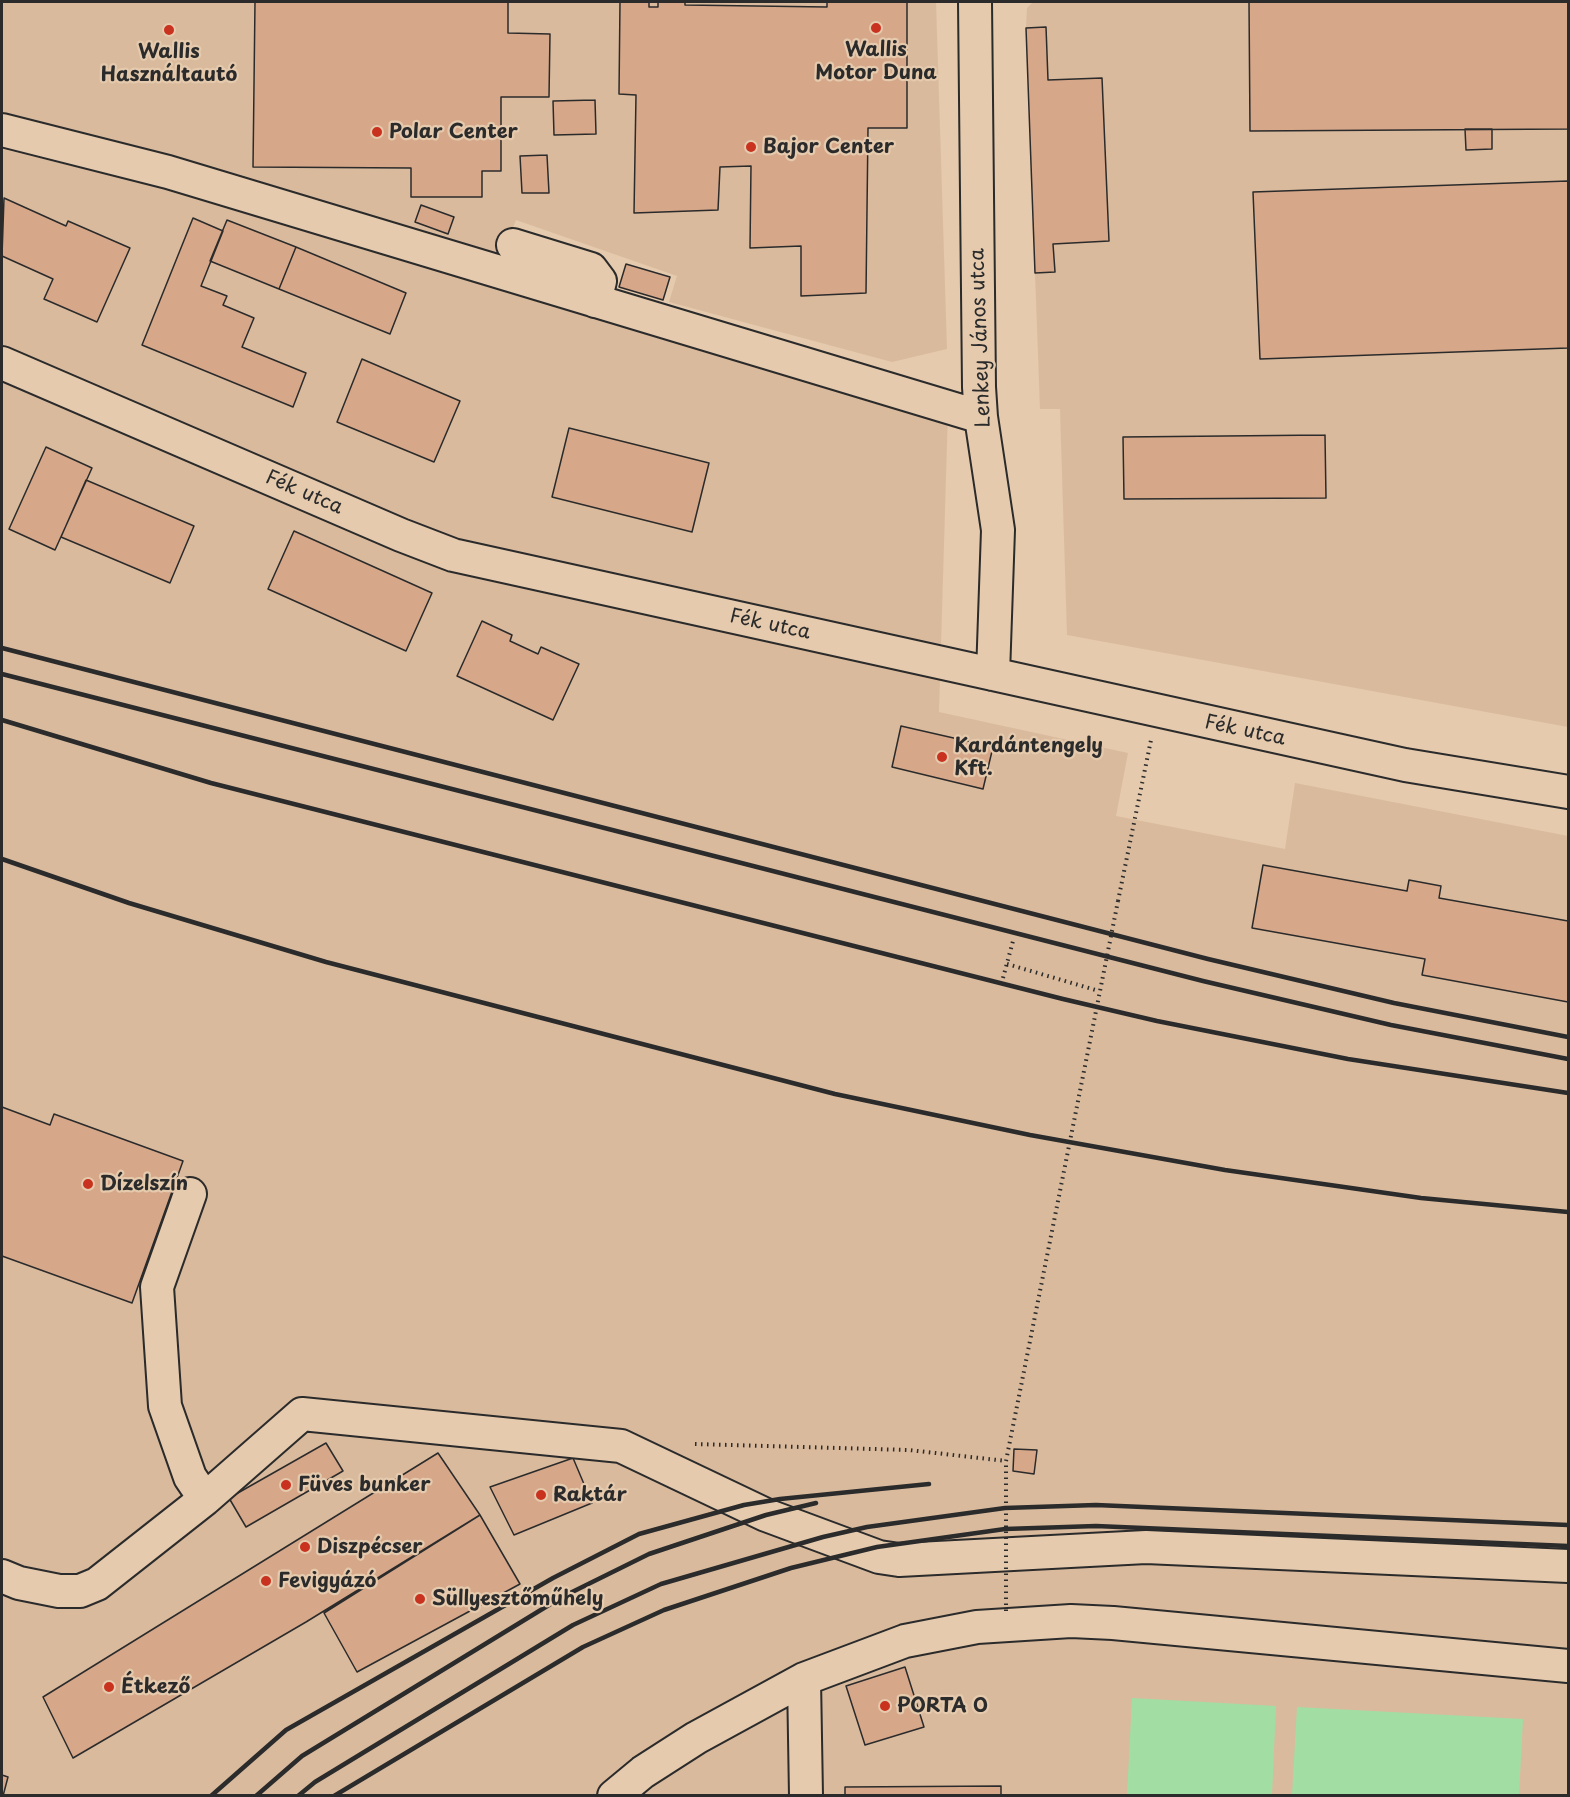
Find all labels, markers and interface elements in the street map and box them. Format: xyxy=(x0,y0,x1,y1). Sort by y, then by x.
marker: Wallis Motor Duna xyxy=(869,21,883,35)
marker: Wallis Használtautó xyxy=(162,23,176,37)
place label: Wallis Motor Duna xyxy=(815,38,937,85)
place label: Wallis Használtautó xyxy=(101,40,237,87)
place label: Polar Center xyxy=(389,120,518,144)
marker: Polar Center xyxy=(370,125,384,139)
place label: Bajor Center xyxy=(763,135,894,159)
marker: Bajor Center xyxy=(744,140,758,154)
street label: Lenkey János utca xyxy=(966,248,996,428)
street label: Fék utca xyxy=(262,466,346,520)
street label: Fék utca xyxy=(727,605,813,645)
street label: Fék utca xyxy=(1202,711,1288,751)
place label: Kardántengely Kft. xyxy=(954,734,1103,781)
marker: Kardántengely Kft. xyxy=(935,750,949,764)
place label: Dízelszín xyxy=(100,1172,188,1196)
marker: Dízelszín xyxy=(81,1177,95,1191)
place label: Füves bunker xyxy=(298,1473,430,1497)
marker: Füves bunker xyxy=(279,1478,293,1492)
place label: Raktár xyxy=(553,1483,627,1507)
marker: Raktár xyxy=(534,1488,548,1502)
place label: Diszpécser xyxy=(317,1535,423,1559)
marker: Diszpécser xyxy=(298,1540,312,1554)
place label: Fevigyázó xyxy=(278,1569,376,1593)
marker: Fevigyázó xyxy=(259,1574,273,1588)
place label: Süllyesztőműhely xyxy=(432,1587,603,1611)
marker: Süllyesztőműhely xyxy=(413,1592,427,1606)
place label: Étkező xyxy=(121,1675,190,1699)
marker: Étkező xyxy=(102,1680,116,1694)
place label: PORTA 0 xyxy=(897,1694,988,1718)
marker: PORTA 0 xyxy=(878,1699,892,1713)

